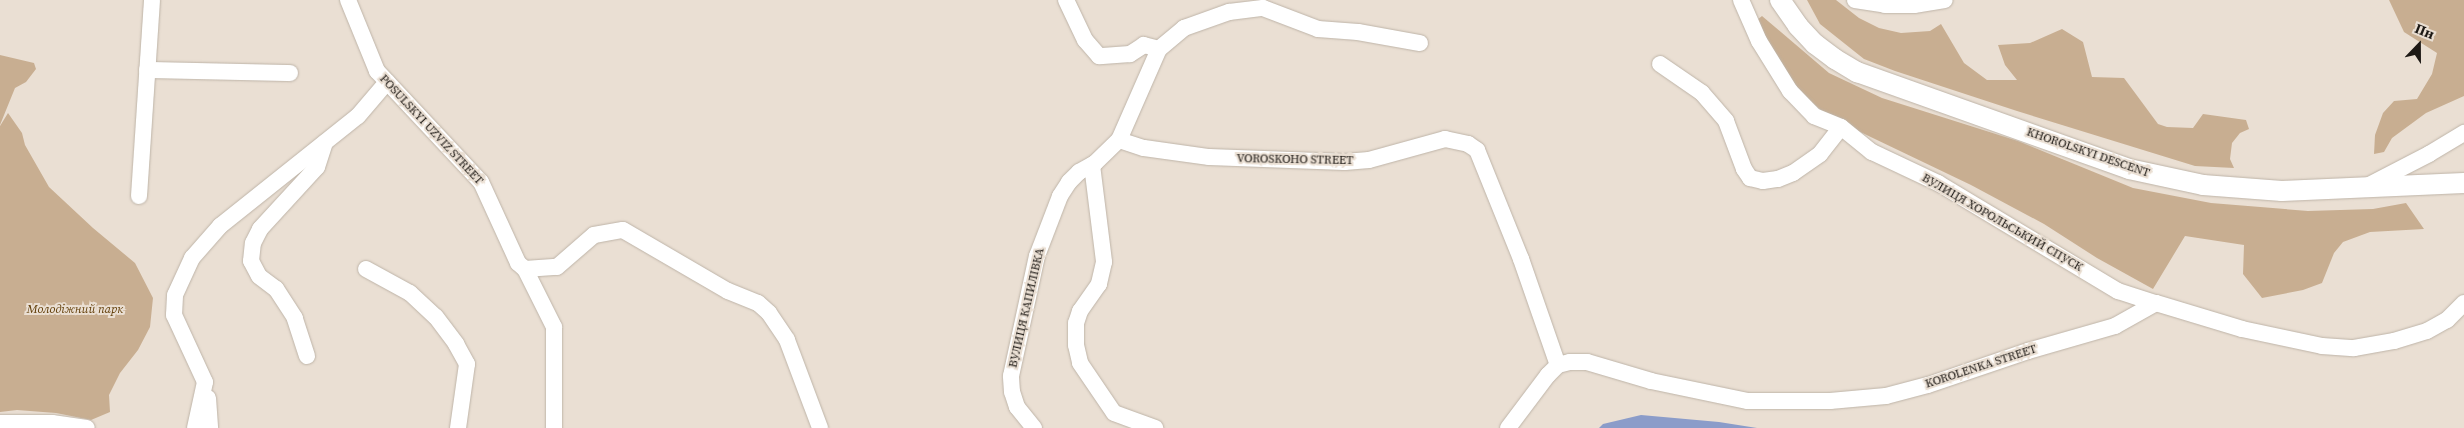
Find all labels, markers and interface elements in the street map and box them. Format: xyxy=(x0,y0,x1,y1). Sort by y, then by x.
text: Пн xyxy=(2412,18,2437,44)
north arrow xyxy=(2394,20,2444,70)
street label: POSULSKYI UZVIZ STREET xyxy=(376,72,486,188)
street label: KHOROLSKYI DESCENT xyxy=(2025,125,2151,181)
street label: VOROSKOHO STREET xyxy=(1236,152,1354,168)
street label: ВУЛИЦЯ ХОРОЛЬСЬКИЙ СПУСК xyxy=(1919,171,2085,275)
street label: ВУЛИЦЯ КАПИЛІВКА xyxy=(1006,247,1048,369)
park label: Молодіжний парк xyxy=(27,303,123,317)
street label: KOROLENKA STREET xyxy=(1924,342,2038,392)

